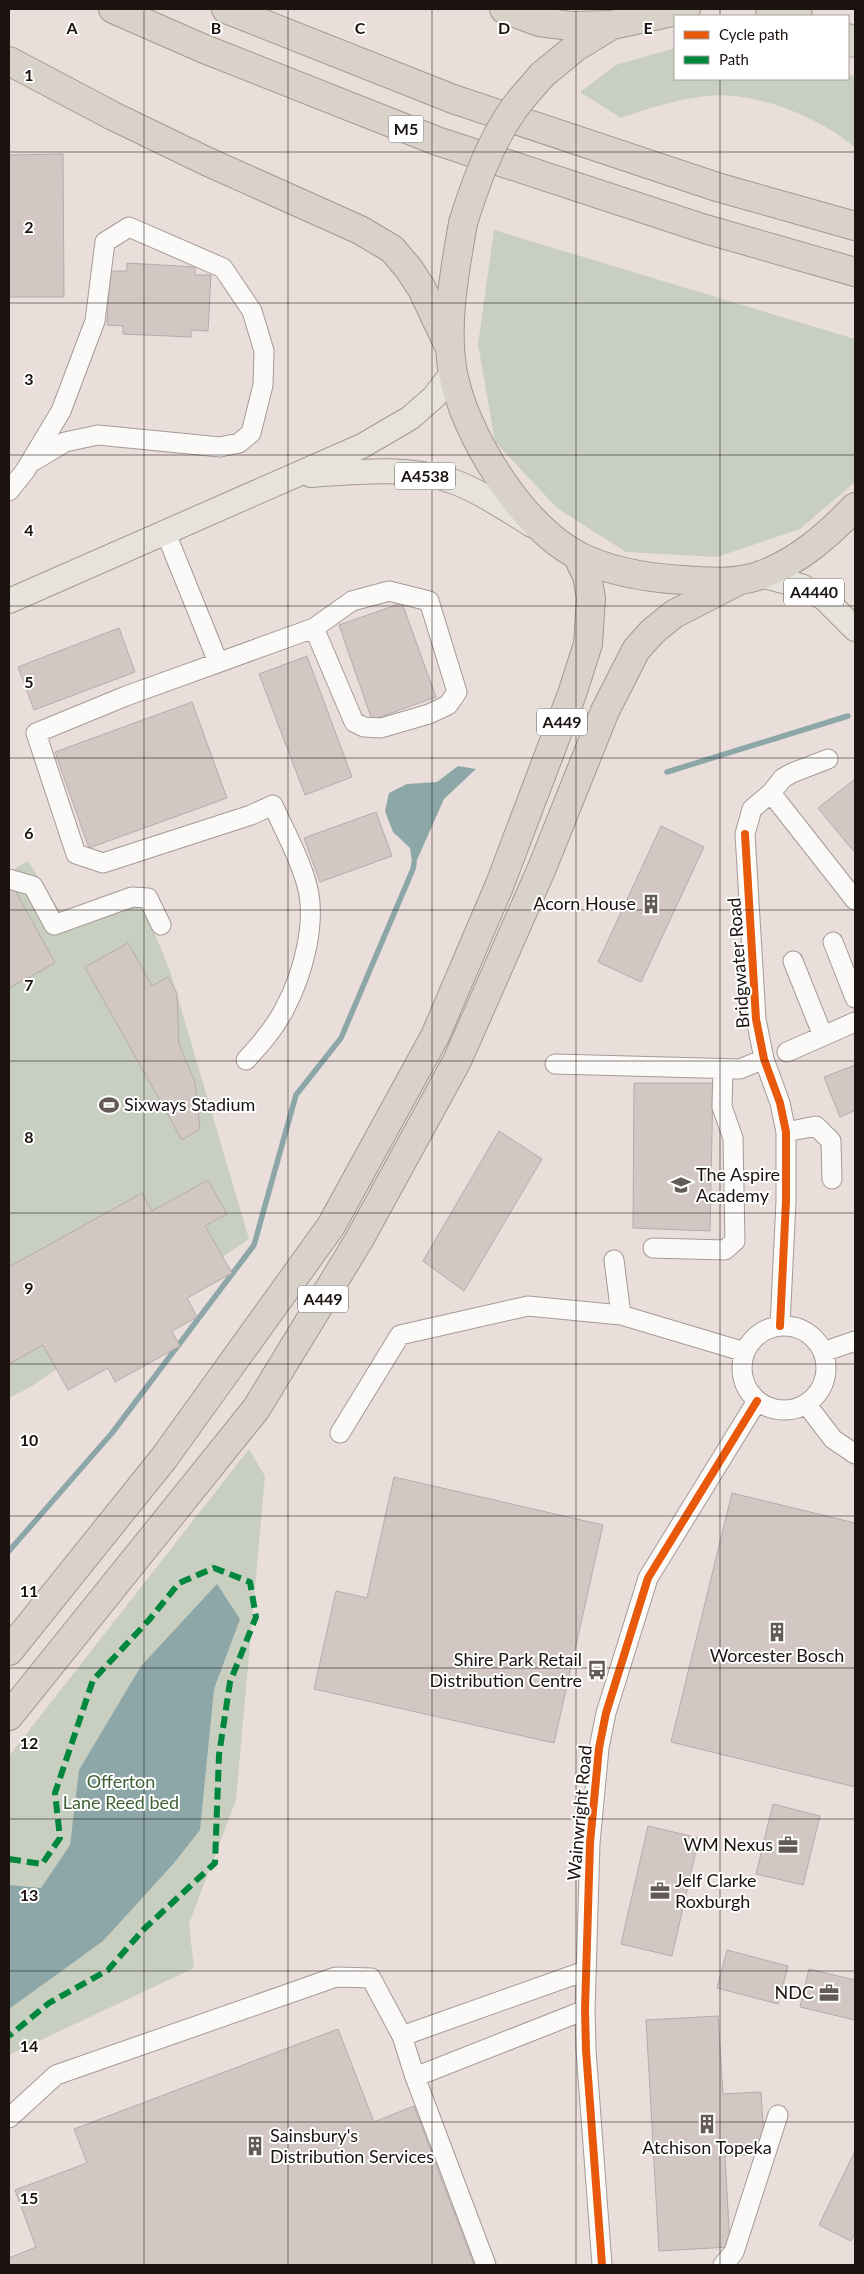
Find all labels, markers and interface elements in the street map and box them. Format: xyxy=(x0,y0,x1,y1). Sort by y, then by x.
legend xyxy=(674,15,849,80)
text: A xyxy=(65,18,78,37)
text: B xyxy=(211,18,221,37)
text: C xyxy=(355,18,366,37)
text: D xyxy=(498,18,510,37)
text: E xyxy=(643,18,653,37)
text: Cycle path xyxy=(719,25,788,43)
text: Path xyxy=(719,50,749,68)
text: 1 xyxy=(24,65,34,84)
road number: M5 xyxy=(388,116,424,142)
text: 2 xyxy=(24,217,34,236)
text: 3 xyxy=(24,369,34,388)
road number: A4538 xyxy=(395,462,455,490)
text: 4 xyxy=(24,520,34,539)
road number: A4440 xyxy=(784,578,844,606)
text: 5 xyxy=(24,672,34,691)
road number: A449 xyxy=(537,709,587,736)
text: 6 xyxy=(24,823,34,842)
place label: Acorn House xyxy=(533,892,636,914)
building icon: Acorn House xyxy=(640,893,662,915)
street label: Bridgwater Road xyxy=(722,897,754,1029)
text: 7 xyxy=(24,975,34,994)
place label: Sixways Stadium xyxy=(124,1093,255,1115)
sports icon: Sixways Stadium xyxy=(98,1094,120,1116)
text: 8 xyxy=(24,1127,34,1146)
place label: The Aspire Academy xyxy=(696,1163,780,1206)
school or university icon: The Aspire Academy xyxy=(670,1174,692,1196)
text: 9 xyxy=(24,1278,34,1297)
road number: A449 xyxy=(298,1286,348,1312)
text: 10 xyxy=(20,1430,38,1449)
text: 11 xyxy=(20,1581,38,1600)
building icon: Worcester Bosch xyxy=(766,1621,788,1643)
place label: Worcester Bosch xyxy=(710,1644,844,1666)
place label: Shire Park Retail Distribution Centre xyxy=(430,1648,582,1691)
bus stop icon: Shire Park Retail Distribution Centre xyxy=(586,1659,608,1681)
text: 12 xyxy=(20,1733,38,1752)
street label: Wainwright Road xyxy=(562,1744,596,1882)
park label: Offerton Lane Reed bed xyxy=(63,1770,179,1813)
place label: WM Nexus xyxy=(683,1833,773,1855)
office icon: WM Nexus xyxy=(777,1834,799,1856)
place label: Jelf Clarke Roxburgh xyxy=(675,1869,757,1912)
office icon: Jelf Clarke Roxburgh xyxy=(649,1880,671,1902)
text: 13 xyxy=(20,1885,38,1904)
place label: NDC xyxy=(775,1981,814,2003)
office icon: NDC xyxy=(818,1982,840,2004)
text: 14 xyxy=(20,2036,38,2055)
building icon: Atchison Topeka xyxy=(696,2113,718,2135)
place label: Sainsbury's Distribution Services xyxy=(270,2124,434,2167)
building icon: Sainsbury's Distribution Services xyxy=(244,2135,266,2157)
place label: Atchison Topeka xyxy=(642,2136,772,2158)
text: 15 xyxy=(20,2188,38,2207)

